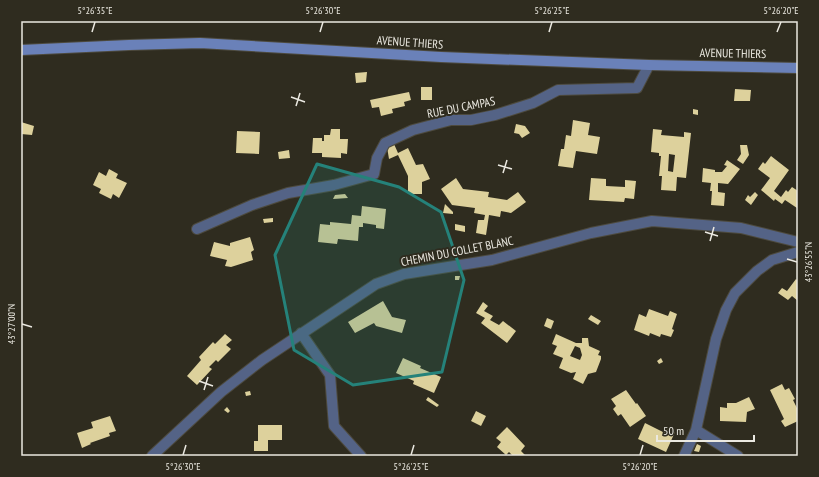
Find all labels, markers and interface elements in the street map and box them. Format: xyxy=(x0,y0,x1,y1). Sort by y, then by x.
text: 5°26'35"E xyxy=(78,4,112,17)
text: 5°26'30"E xyxy=(306,4,340,17)
text: 5°26'25"E xyxy=(535,4,569,17)
text: 5°26'20"E xyxy=(764,4,798,17)
street label: AVENUE THIERS xyxy=(376,32,444,52)
street label: AVENUE THIERS xyxy=(700,45,766,61)
street label: RUE DU CAMPAS xyxy=(426,93,496,121)
street label: CHEMIN DU COLLET BLANC xyxy=(399,233,515,269)
text: 43°26'55"N xyxy=(802,242,815,282)
text: 43°27'00"N xyxy=(5,304,18,344)
scale bar xyxy=(657,417,754,443)
text: 50 m xyxy=(663,423,684,438)
text: 5°26'30"E xyxy=(166,460,200,473)
text: 5°26'25"E xyxy=(394,460,428,473)
text: 5°26'20"E xyxy=(623,460,657,473)

